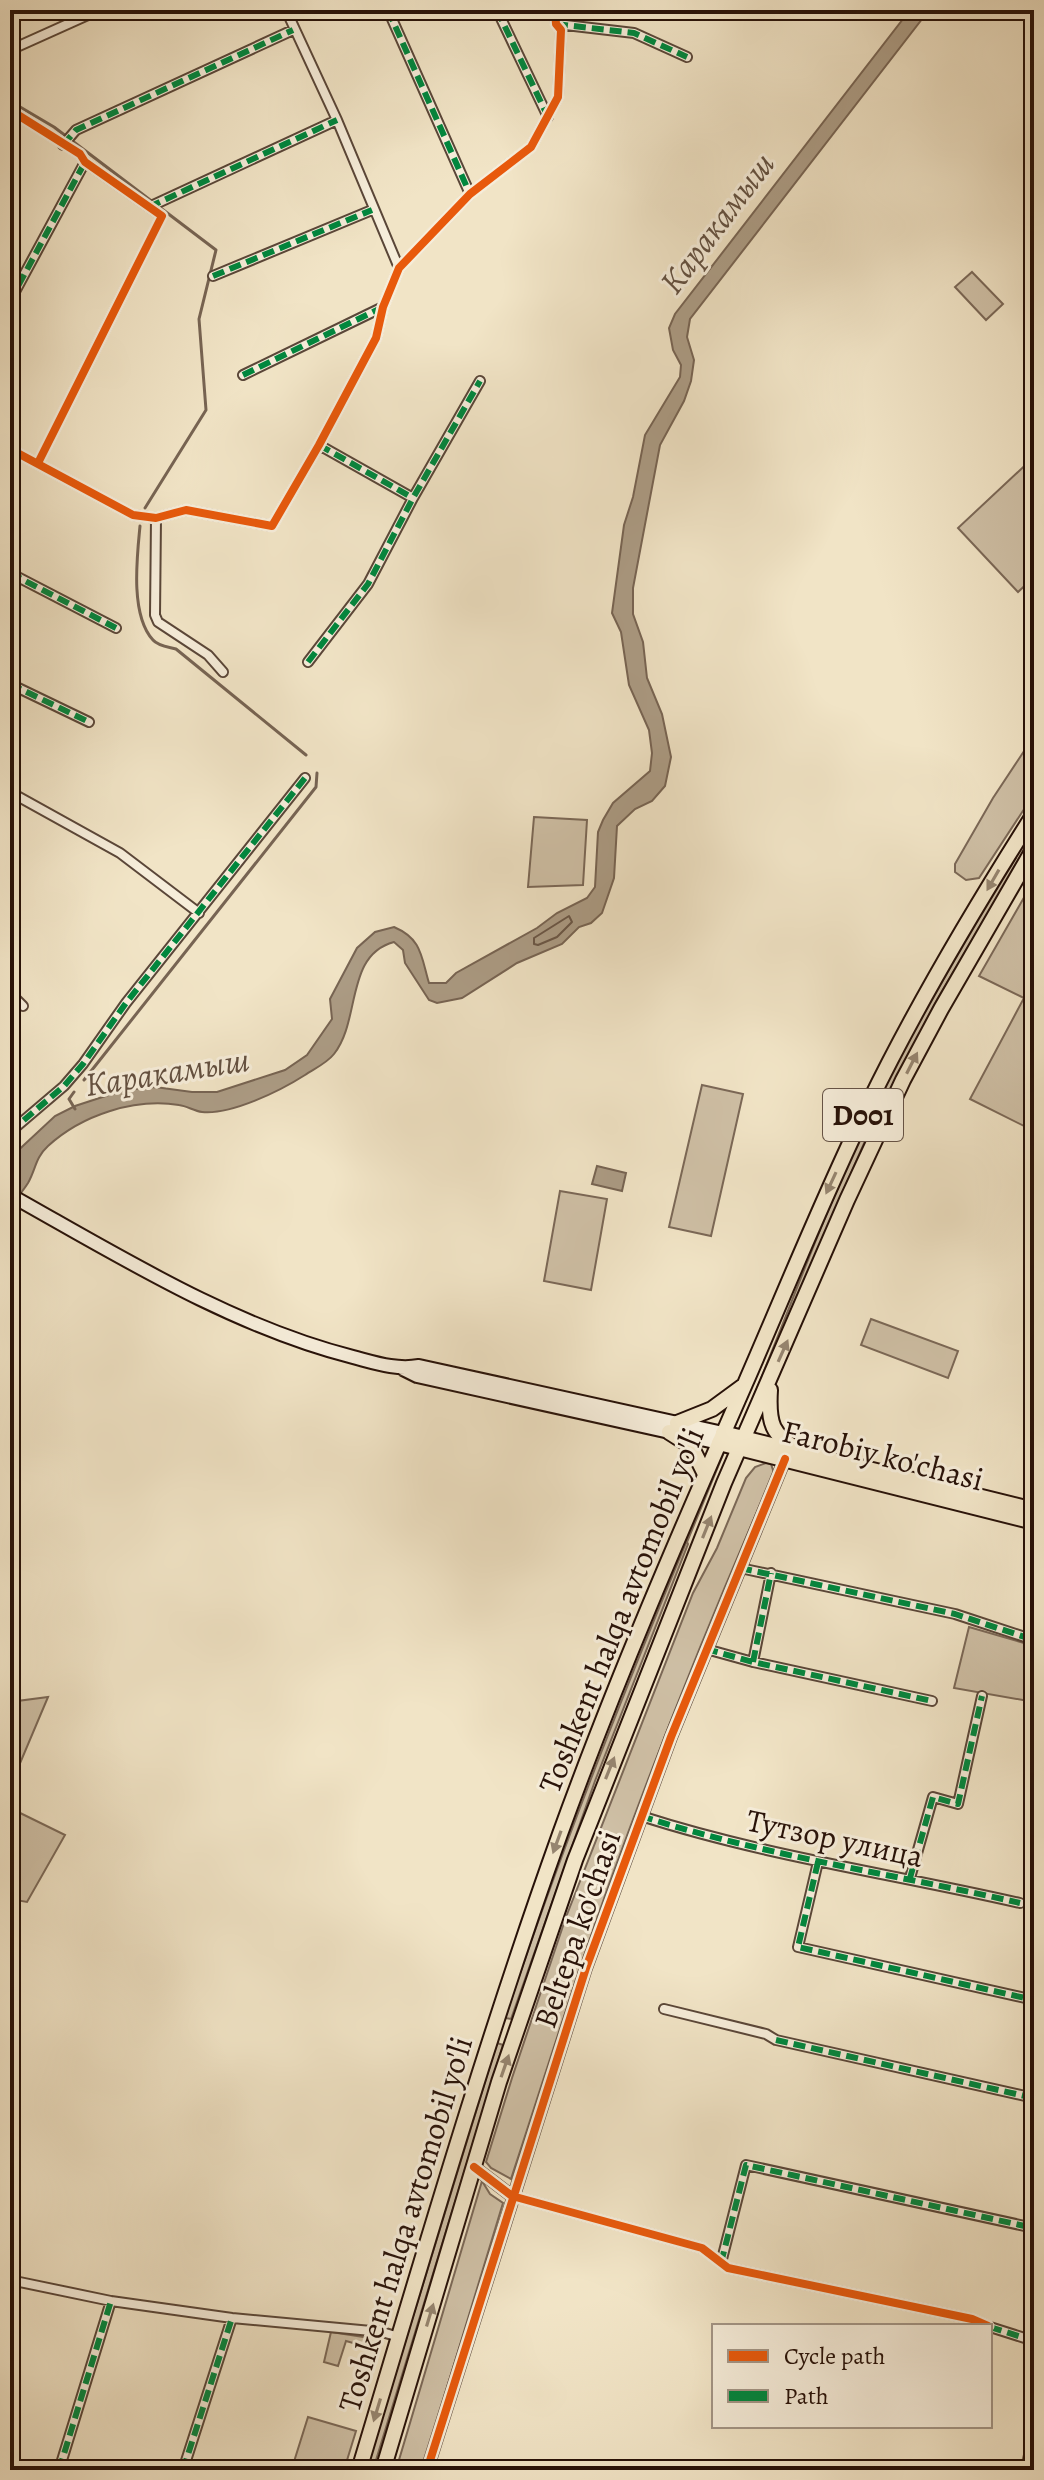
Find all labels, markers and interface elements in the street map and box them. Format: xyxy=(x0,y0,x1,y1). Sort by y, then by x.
water label: Каракамыш xyxy=(648,143,786,303)
one-way arrow xyxy=(987,869,1001,891)
water label: Каракамыш xyxy=(81,1036,253,1108)
one-way arrow xyxy=(905,1052,919,1075)
road number: D001 xyxy=(823,1089,903,1141)
one-way arrow xyxy=(824,1172,838,1195)
one-way arrow xyxy=(776,1340,789,1363)
street label: Farobiy ko'chasi xyxy=(778,1409,988,1501)
street label: Toshkent halqa avtomobil yo'li xyxy=(527,1421,715,1799)
one-way arrow xyxy=(701,1515,714,1539)
one-way arrow xyxy=(604,1756,617,1780)
street label: Тутзор улица xyxy=(743,1798,928,1878)
street label: Beltepa ko'chasi xyxy=(523,1824,631,2034)
one-way arrow xyxy=(551,1830,563,1854)
street label: Toshkent halqa avtomobil yo'li xyxy=(327,2031,483,2417)
one-way arrow xyxy=(499,2054,511,2078)
one-way arrow xyxy=(424,2302,437,2326)
legend xyxy=(712,2324,992,2428)
text: Cycle path xyxy=(784,2340,885,2372)
text: Path xyxy=(784,2380,829,2412)
one-way arrow xyxy=(370,2399,383,2423)

